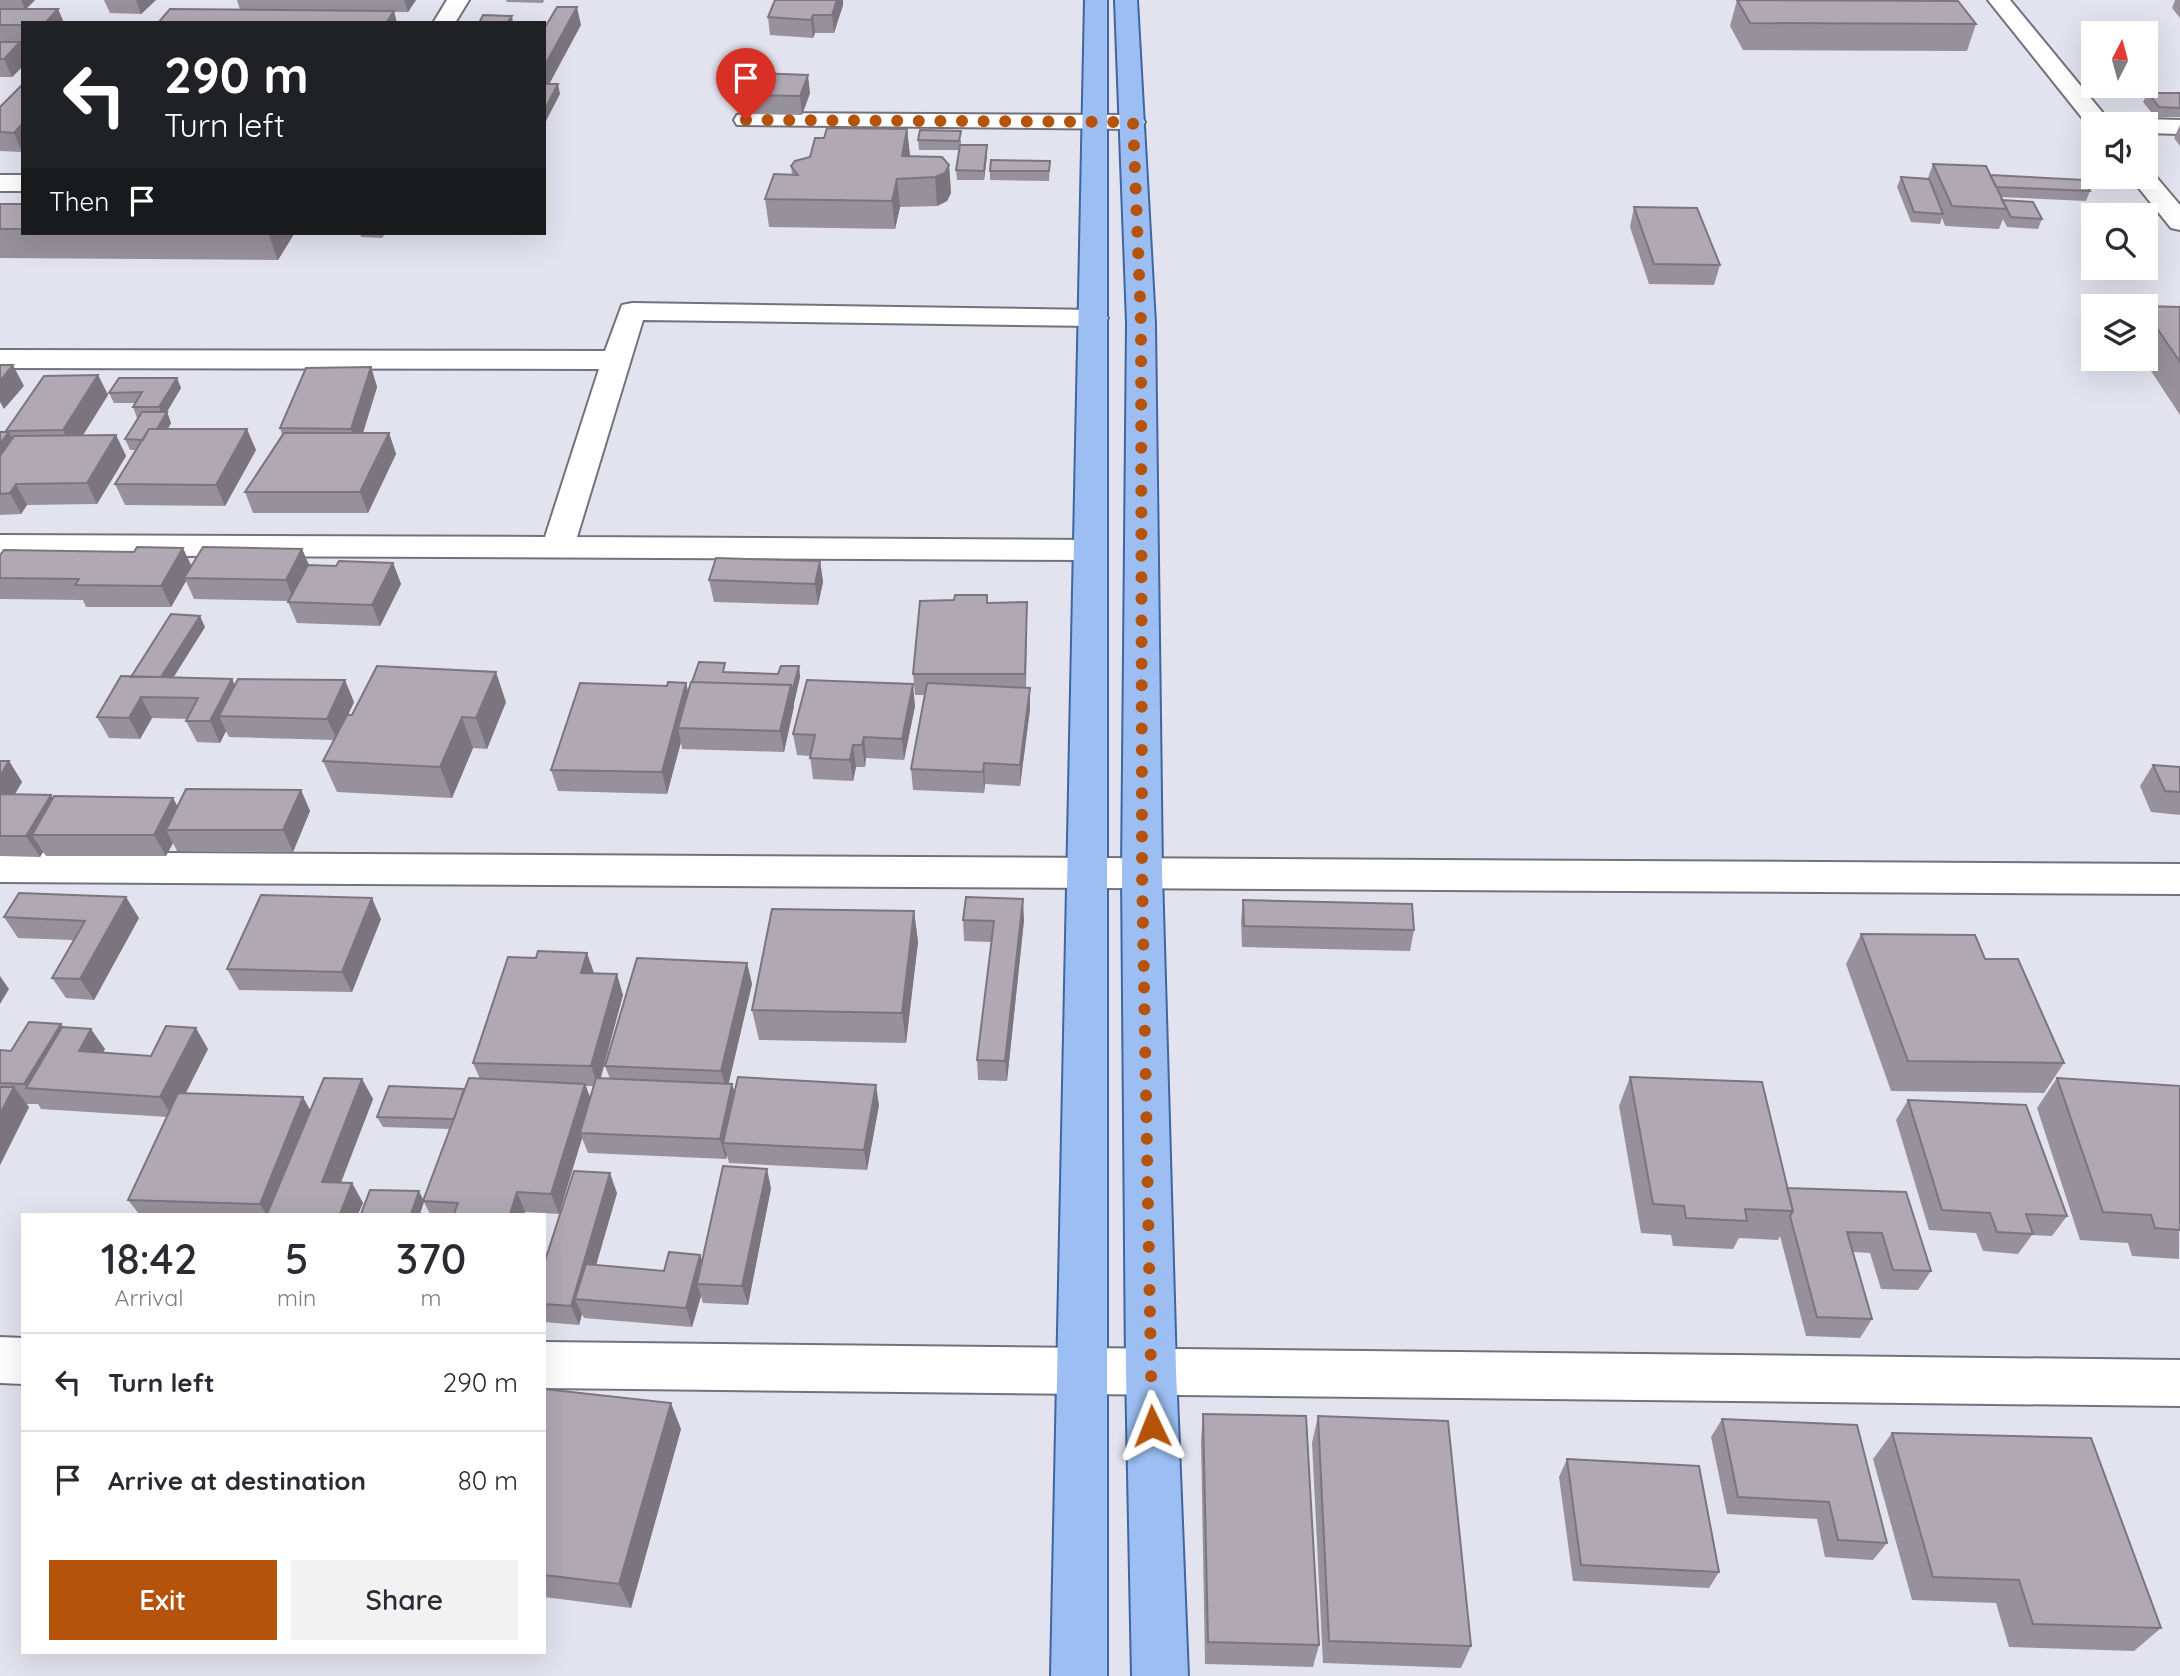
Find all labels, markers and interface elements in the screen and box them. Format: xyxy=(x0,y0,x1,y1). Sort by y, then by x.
north arrow xyxy=(2081,21,2158,98)
map controls xyxy=(2081,21,2158,371)
text: 290 m xyxy=(164,44,309,105)
pin xyxy=(716,48,776,120)
icon: left xyxy=(49,49,140,140)
icon: arrive xyxy=(727,59,765,97)
text: Turn left xyxy=(164,105,285,145)
button: sound xyxy=(2081,112,2158,189)
icon: arrive xyxy=(123,182,161,220)
text: Then xyxy=(49,185,109,218)
button: search xyxy=(2081,203,2158,280)
button: layers xyxy=(2081,294,2158,371)
text: 18:42 xyxy=(101,1232,197,1285)
text: 5 xyxy=(285,1232,309,1285)
text: 370 xyxy=(396,1232,466,1285)
text: Arrival xyxy=(115,1283,183,1312)
text: min xyxy=(277,1283,316,1312)
text: m xyxy=(421,1283,442,1312)
icon: left xyxy=(49,1363,87,1401)
text: Turn left xyxy=(108,1366,215,1399)
text: 290 m xyxy=(443,1366,518,1399)
position arrow xyxy=(1115,1389,1189,1463)
icon: arrive xyxy=(49,1461,87,1499)
text: Arrive at destination xyxy=(108,1464,366,1497)
text: 80 m xyxy=(458,1464,518,1497)
button: Exit xyxy=(49,1560,277,1640)
button: Share xyxy=(291,1560,518,1640)

